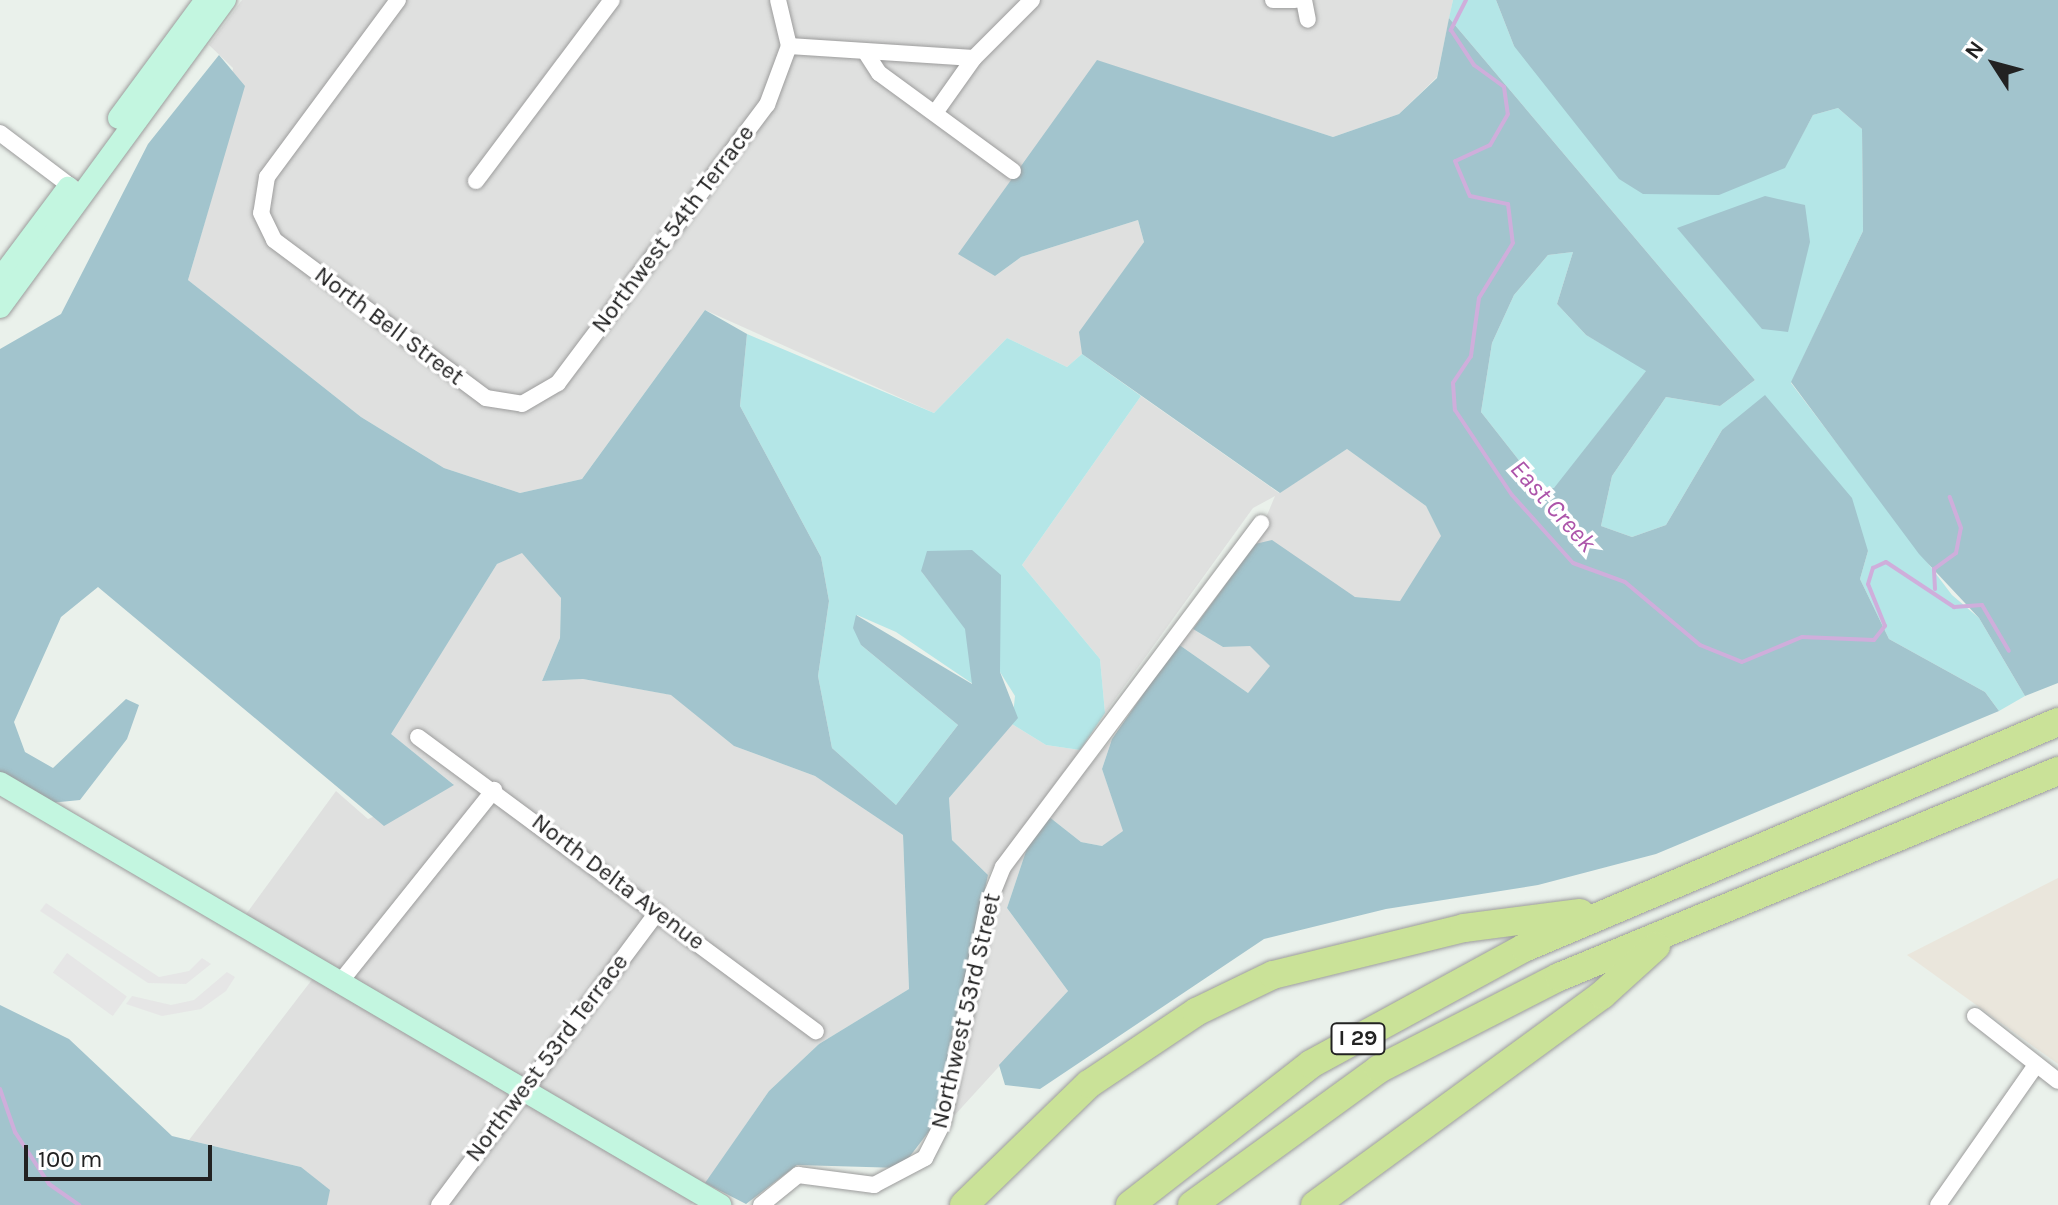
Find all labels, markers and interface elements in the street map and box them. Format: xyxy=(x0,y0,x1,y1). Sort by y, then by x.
north arrow xyxy=(1954,24,2034,104)
text: N xyxy=(1959,36,1990,64)
street label: Northwest 54th Terrace xyxy=(585,119,761,339)
street label: North Bell Street xyxy=(309,260,469,392)
water label: East Creek xyxy=(1503,453,1603,559)
street label: North Delta Avenue xyxy=(526,808,710,956)
street label: Northwest 53rd Street xyxy=(925,890,1007,1132)
street label: Northwest 53rd Terrace xyxy=(459,948,635,1168)
road number: I 29 xyxy=(1330,1021,1386,1057)
scale bar xyxy=(28,1129,216,1179)
text: 100 m xyxy=(38,1145,103,1173)

